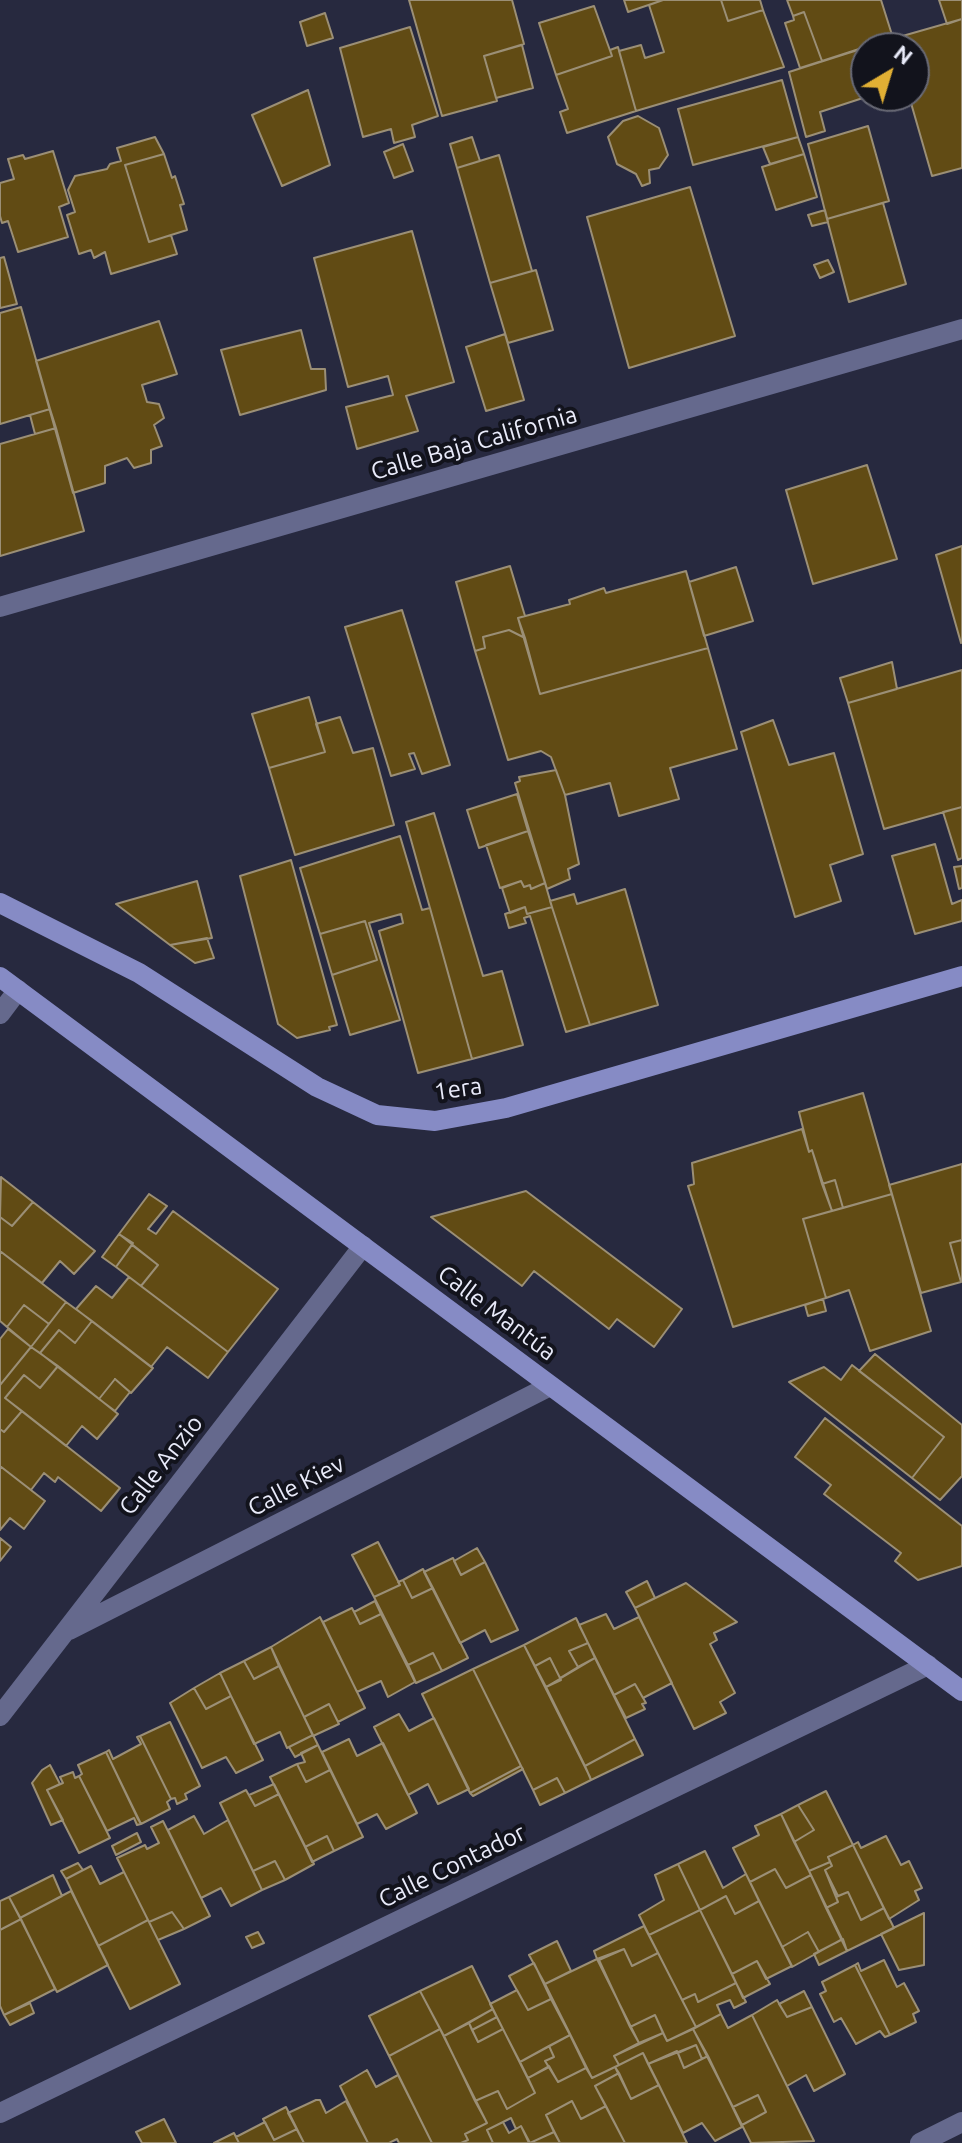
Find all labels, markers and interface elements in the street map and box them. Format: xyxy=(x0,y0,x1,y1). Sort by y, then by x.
north arrow xyxy=(850,32,930,112)
text: N xyxy=(890,39,918,69)
street label: Calle Baja California xyxy=(368,400,580,486)
street label: 1era xyxy=(432,1071,484,1107)
street label: Calle Mantúa xyxy=(432,1259,562,1367)
street label: Calle Anzio xyxy=(113,1409,209,1521)
street label: Calle Kiev xyxy=(243,1449,349,1523)
street label: Calle Contador xyxy=(374,1818,530,1914)

